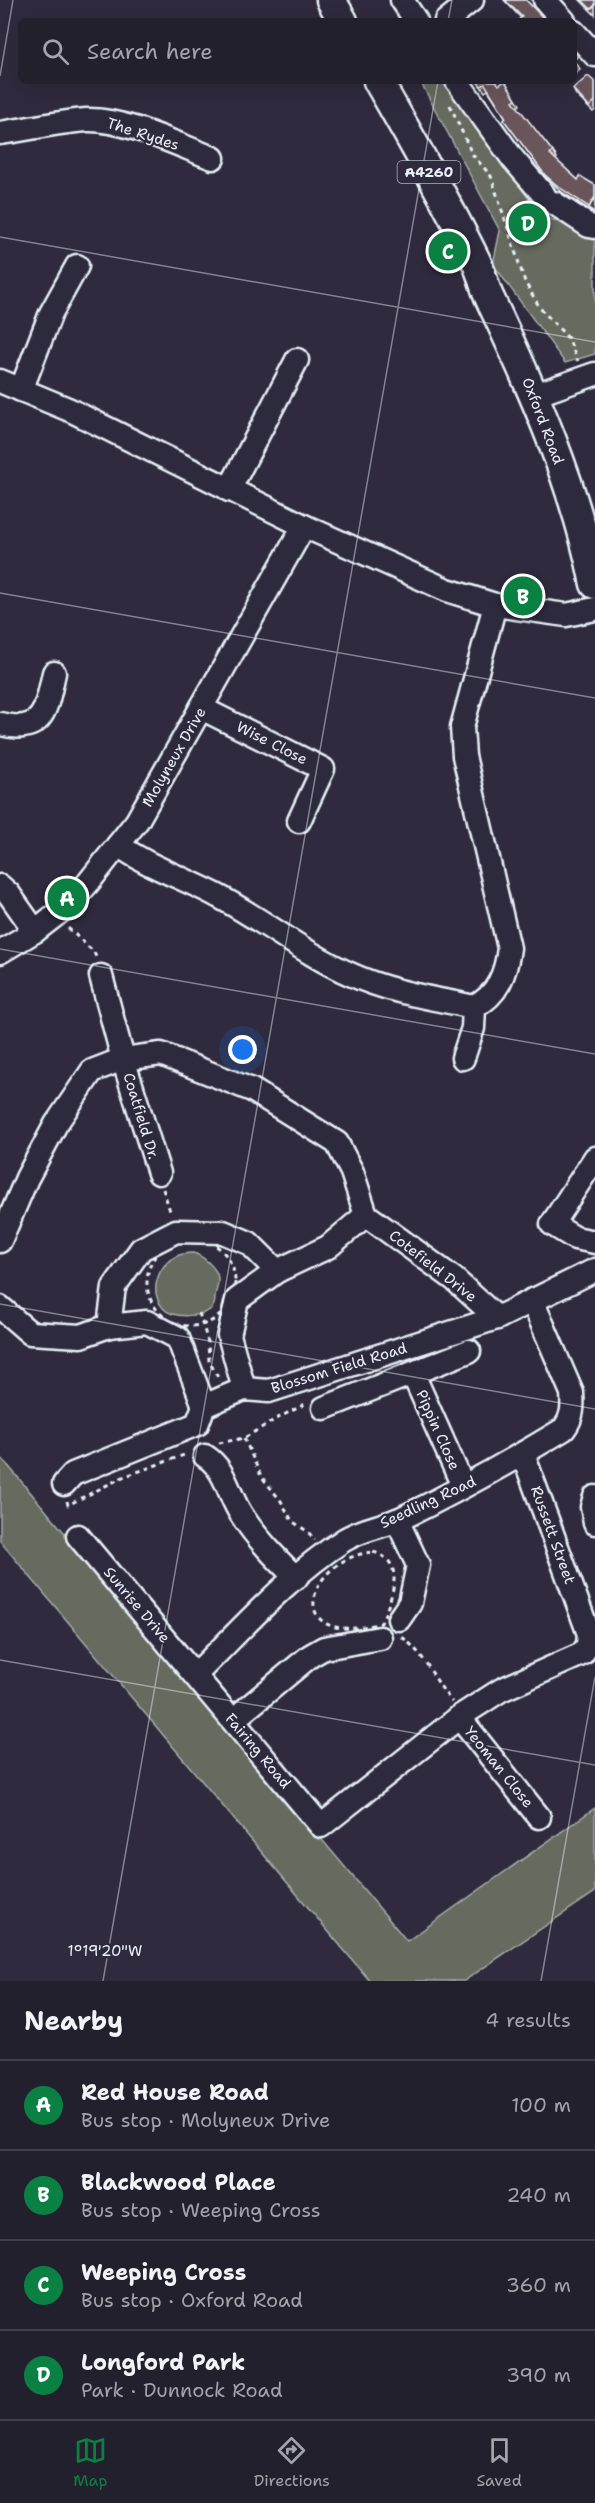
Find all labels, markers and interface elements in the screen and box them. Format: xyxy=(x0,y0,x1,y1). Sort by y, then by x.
search box xyxy=(18,18,577,84)
icon: search xyxy=(39,35,72,68)
text: Search here xyxy=(87,37,213,66)
street label: The Rydes xyxy=(104,113,182,155)
road number: A4260 xyxy=(398,161,460,183)
pin: D xyxy=(508,200,548,246)
pin: C xyxy=(428,228,468,274)
street label: Oxford Road xyxy=(517,375,569,468)
pin: B xyxy=(504,574,542,618)
street label: Molyneux Drive xyxy=(137,704,211,810)
street label: Wise Close xyxy=(233,717,311,769)
pin: A xyxy=(48,876,86,920)
your location xyxy=(228,1035,257,1064)
street label: Coatfield Dr. xyxy=(118,1070,164,1162)
street label: Cotefield Drive xyxy=(385,1225,481,1307)
street label: Blossom Field Road xyxy=(269,1338,410,1398)
street label: Pippin Close xyxy=(411,1387,465,1473)
street label: Seedling Road xyxy=(377,1471,480,1533)
street label: Russett Street xyxy=(526,1483,580,1587)
street label: Sunrise Drive xyxy=(99,1563,175,1647)
street label: Fairing Road xyxy=(221,1709,296,1793)
street label: Yeoman Close xyxy=(460,1722,538,1812)
text: 1°19'20"W xyxy=(68,1941,142,1961)
text: Nearby xyxy=(24,2003,123,2038)
text: 4 results xyxy=(485,2007,571,2033)
text: Red House Road xyxy=(81,2078,269,2107)
text: A xyxy=(36,2092,51,2118)
text: 100 m xyxy=(511,2092,571,2118)
text: Bus stop · Molyneux Drive xyxy=(81,2107,330,2133)
text: Blackwood Place xyxy=(81,2168,276,2197)
text: B xyxy=(37,2182,50,2208)
text: 240 m xyxy=(506,2182,571,2208)
text: Bus stop · Weeping Cross xyxy=(81,2197,321,2223)
text: Weeping Cross xyxy=(81,2258,246,2287)
text: C xyxy=(37,2272,50,2298)
text: 360 m xyxy=(506,2272,571,2298)
text: Bus stop · Oxford Road xyxy=(81,2287,303,2313)
text: Longford Park xyxy=(81,2348,245,2377)
text: D xyxy=(36,2362,51,2388)
text: 390 m xyxy=(506,2362,571,2388)
text: Park · Dunnock Road xyxy=(81,2377,283,2403)
tab: Map xyxy=(73,2434,107,2491)
tab: Directions xyxy=(254,2434,330,2491)
tab: Saved xyxy=(476,2434,522,2491)

